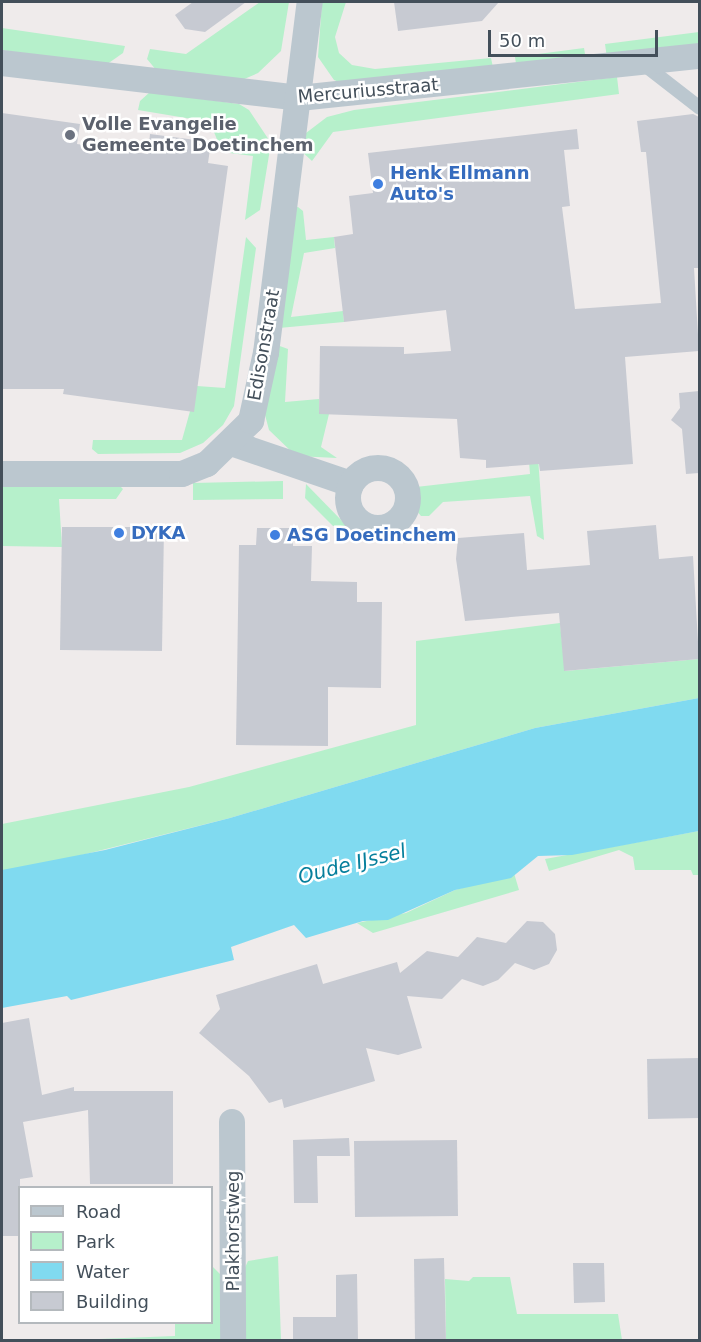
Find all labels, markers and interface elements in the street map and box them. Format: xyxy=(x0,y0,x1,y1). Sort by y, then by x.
scale bar xyxy=(491,18,660,56)
text: 50 m xyxy=(499,30,545,51)
street label: Mercuriusstraat xyxy=(297,74,439,108)
place label: Volle Evangelie Gemeente Doetinchem xyxy=(82,114,314,156)
marker: Volle Evangelie Gemeente Doetinchem xyxy=(63,128,77,142)
place label: Henk Ellmann Auto's xyxy=(390,163,529,206)
marker: Henk Ellmann Auto's xyxy=(371,177,385,191)
street label: Edisonstraat xyxy=(244,288,284,402)
place label: DYKA xyxy=(131,522,186,544)
place label: ASG Doetinchem xyxy=(287,524,456,546)
marker: DYKA xyxy=(112,526,126,540)
marker: ASG Doetinchem xyxy=(268,528,282,542)
water label: Oude IJssel xyxy=(296,839,408,889)
street label: Plakhorstweg xyxy=(222,1171,244,1291)
legend xyxy=(18,1186,213,1324)
text: Road xyxy=(76,1201,121,1222)
text: Park xyxy=(76,1231,115,1252)
text: Water xyxy=(76,1261,129,1282)
text: Building xyxy=(76,1291,149,1312)

